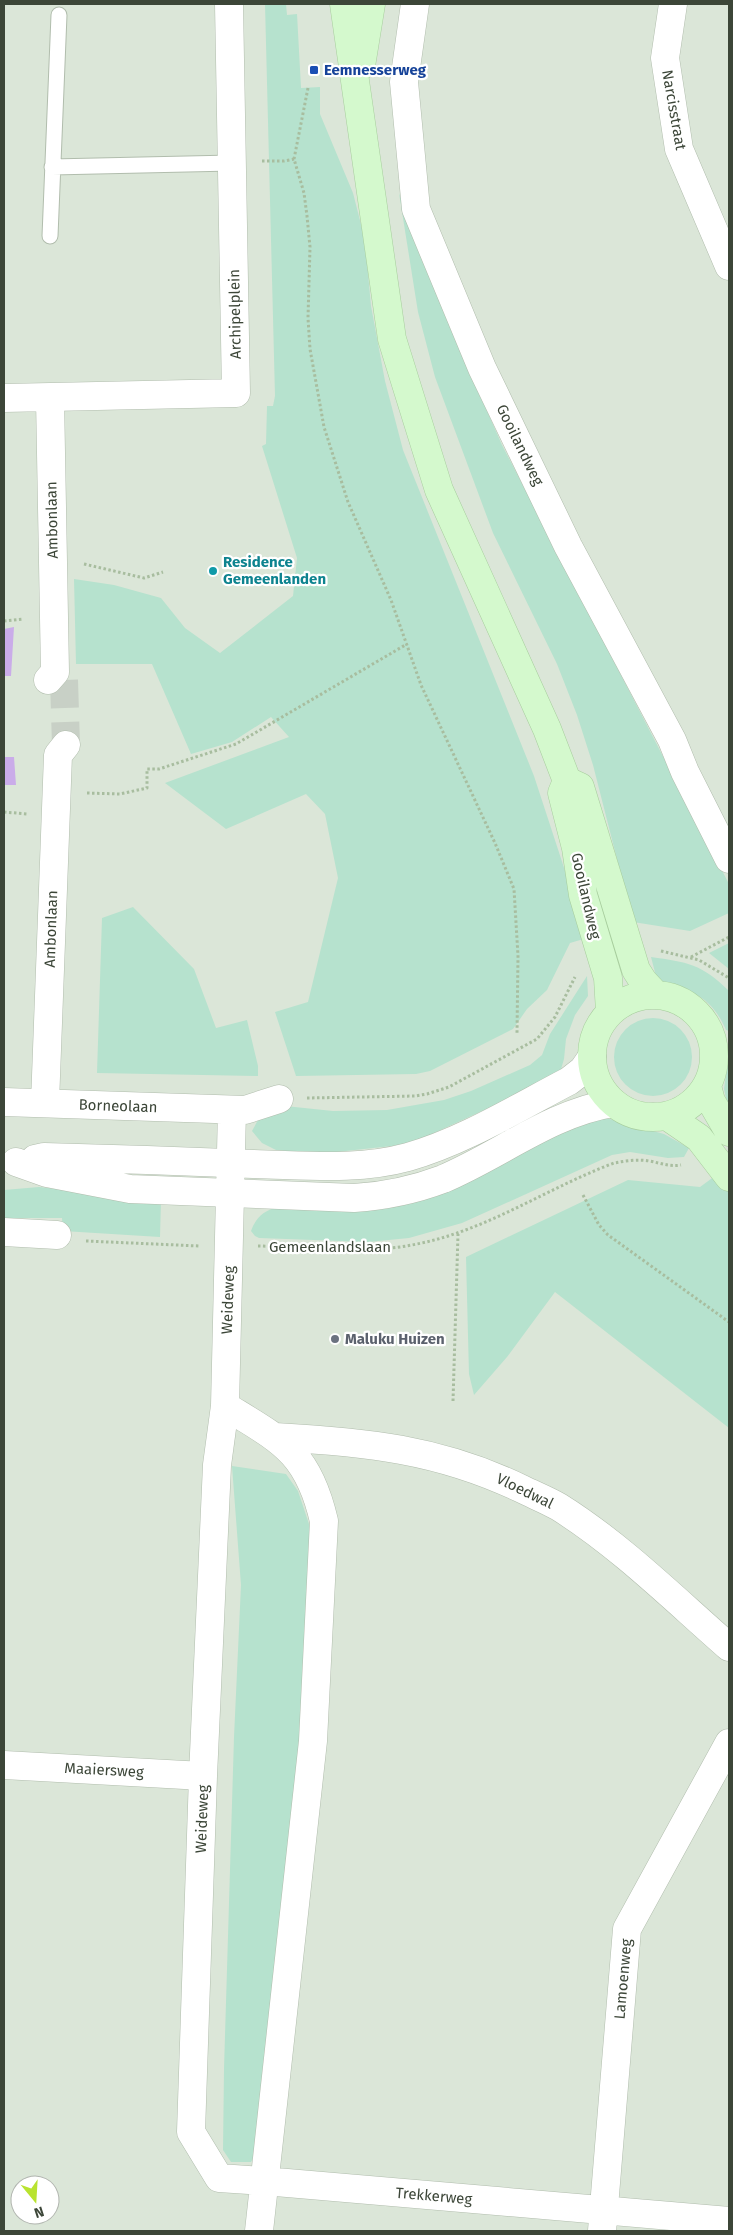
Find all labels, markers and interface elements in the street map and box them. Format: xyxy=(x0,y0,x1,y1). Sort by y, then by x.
place label: Eemnesserweg xyxy=(324,61,427,79)
marker: Eemnesserweg xyxy=(308,64,320,76)
street label: Narcisstraat xyxy=(658,68,690,152)
street label: Archipelplein xyxy=(225,269,245,359)
street label: Gooilandweg xyxy=(493,401,548,489)
street label: Ambonlaan xyxy=(42,481,62,559)
place label: Residence Gemeenlanden xyxy=(223,553,326,588)
marker: Residence Gemeenlanden xyxy=(207,565,219,577)
street label: Gooilandweg xyxy=(567,851,605,941)
street label: Ambonlaan xyxy=(41,890,61,968)
street label: Borneolaan xyxy=(78,1096,158,1116)
street label: Gemeenlandslaan xyxy=(269,1238,391,1256)
street label: Weideweg xyxy=(218,1265,238,1335)
place label: Maluku Huizen xyxy=(345,1330,445,1348)
marker: Maluku Huizen xyxy=(329,1333,341,1345)
street label: Vloedwal xyxy=(493,1469,557,1513)
street label: Maaiersweg xyxy=(64,1759,144,1781)
street label: Weideweg xyxy=(192,1784,212,1854)
street label: Lamoenweg xyxy=(611,1938,636,2020)
north arrow xyxy=(10,2175,60,2225)
street label: Trekkerweg xyxy=(395,2184,473,2208)
text: N xyxy=(32,2202,46,2221)

